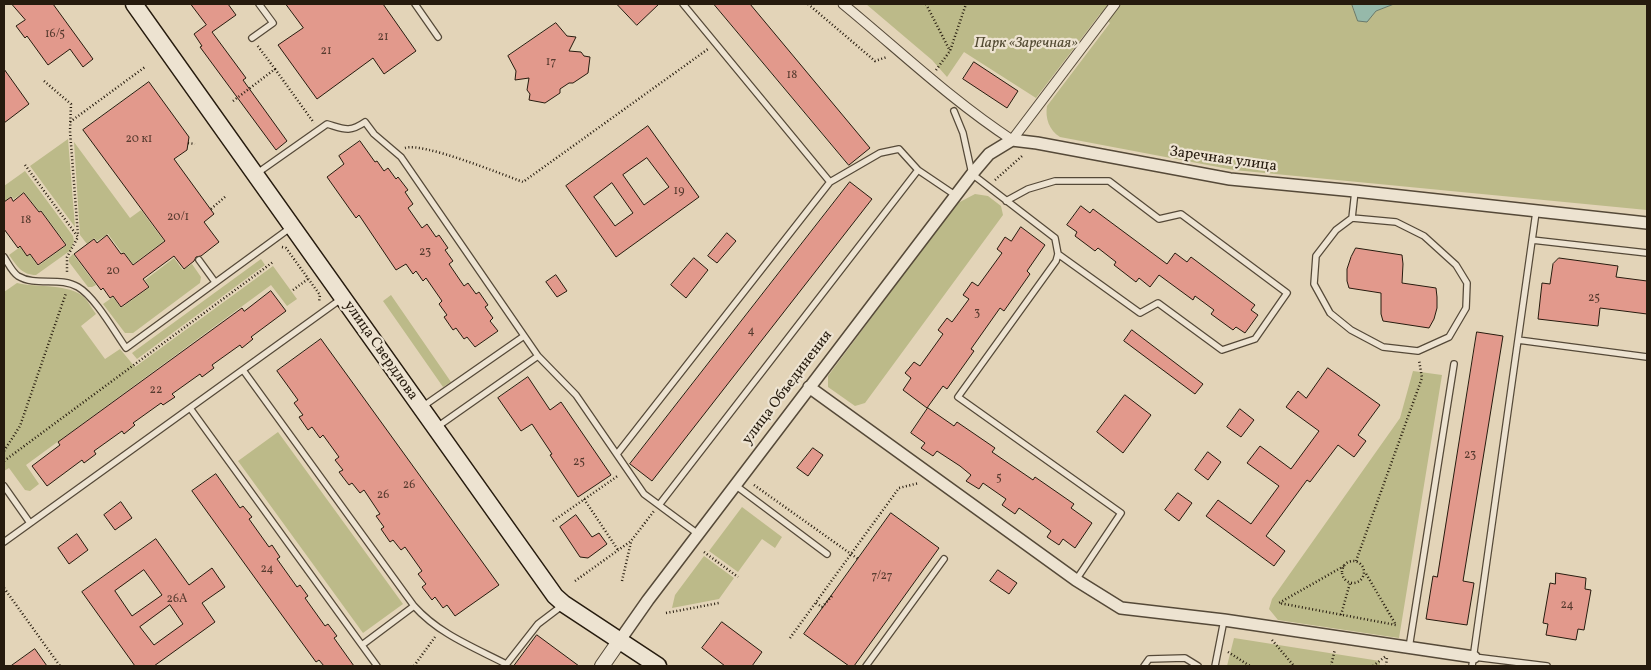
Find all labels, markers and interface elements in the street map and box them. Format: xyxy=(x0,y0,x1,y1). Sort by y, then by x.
house number: 16/5 xyxy=(45,28,65,42)
house number: 21 xyxy=(377,31,389,45)
park label: Парк «Заречная» xyxy=(974,35,1078,53)
house number: 21 xyxy=(320,45,332,59)
house number: 17 xyxy=(546,56,556,70)
house number: 18 xyxy=(787,69,797,83)
house number: 20 к1 xyxy=(126,133,152,147)
street label: Заречная улица xyxy=(1168,144,1278,176)
house number: 19 xyxy=(674,185,684,199)
house number: 20/1 xyxy=(167,211,189,225)
house number: 18 xyxy=(21,214,31,228)
house number: 23 xyxy=(419,246,431,260)
house number: 20 xyxy=(106,265,120,279)
house number: 25 xyxy=(1588,292,1600,306)
street label: улица Свердлова xyxy=(339,298,421,404)
house number: 3 xyxy=(974,307,980,321)
house number: 4 xyxy=(747,325,755,339)
street label: улица Объединения xyxy=(739,327,837,449)
house number: 22 xyxy=(150,384,162,398)
house number: 23 xyxy=(1464,449,1476,463)
house number: 25 xyxy=(573,456,585,470)
house number: 5 xyxy=(996,472,1002,486)
house number: 26 xyxy=(403,479,415,493)
house number: 26 xyxy=(377,489,389,503)
house number: 24 xyxy=(260,563,274,577)
house number: 7/27 xyxy=(871,570,893,584)
house number: 26А xyxy=(167,593,187,607)
house number: 24 xyxy=(1560,599,1574,613)

